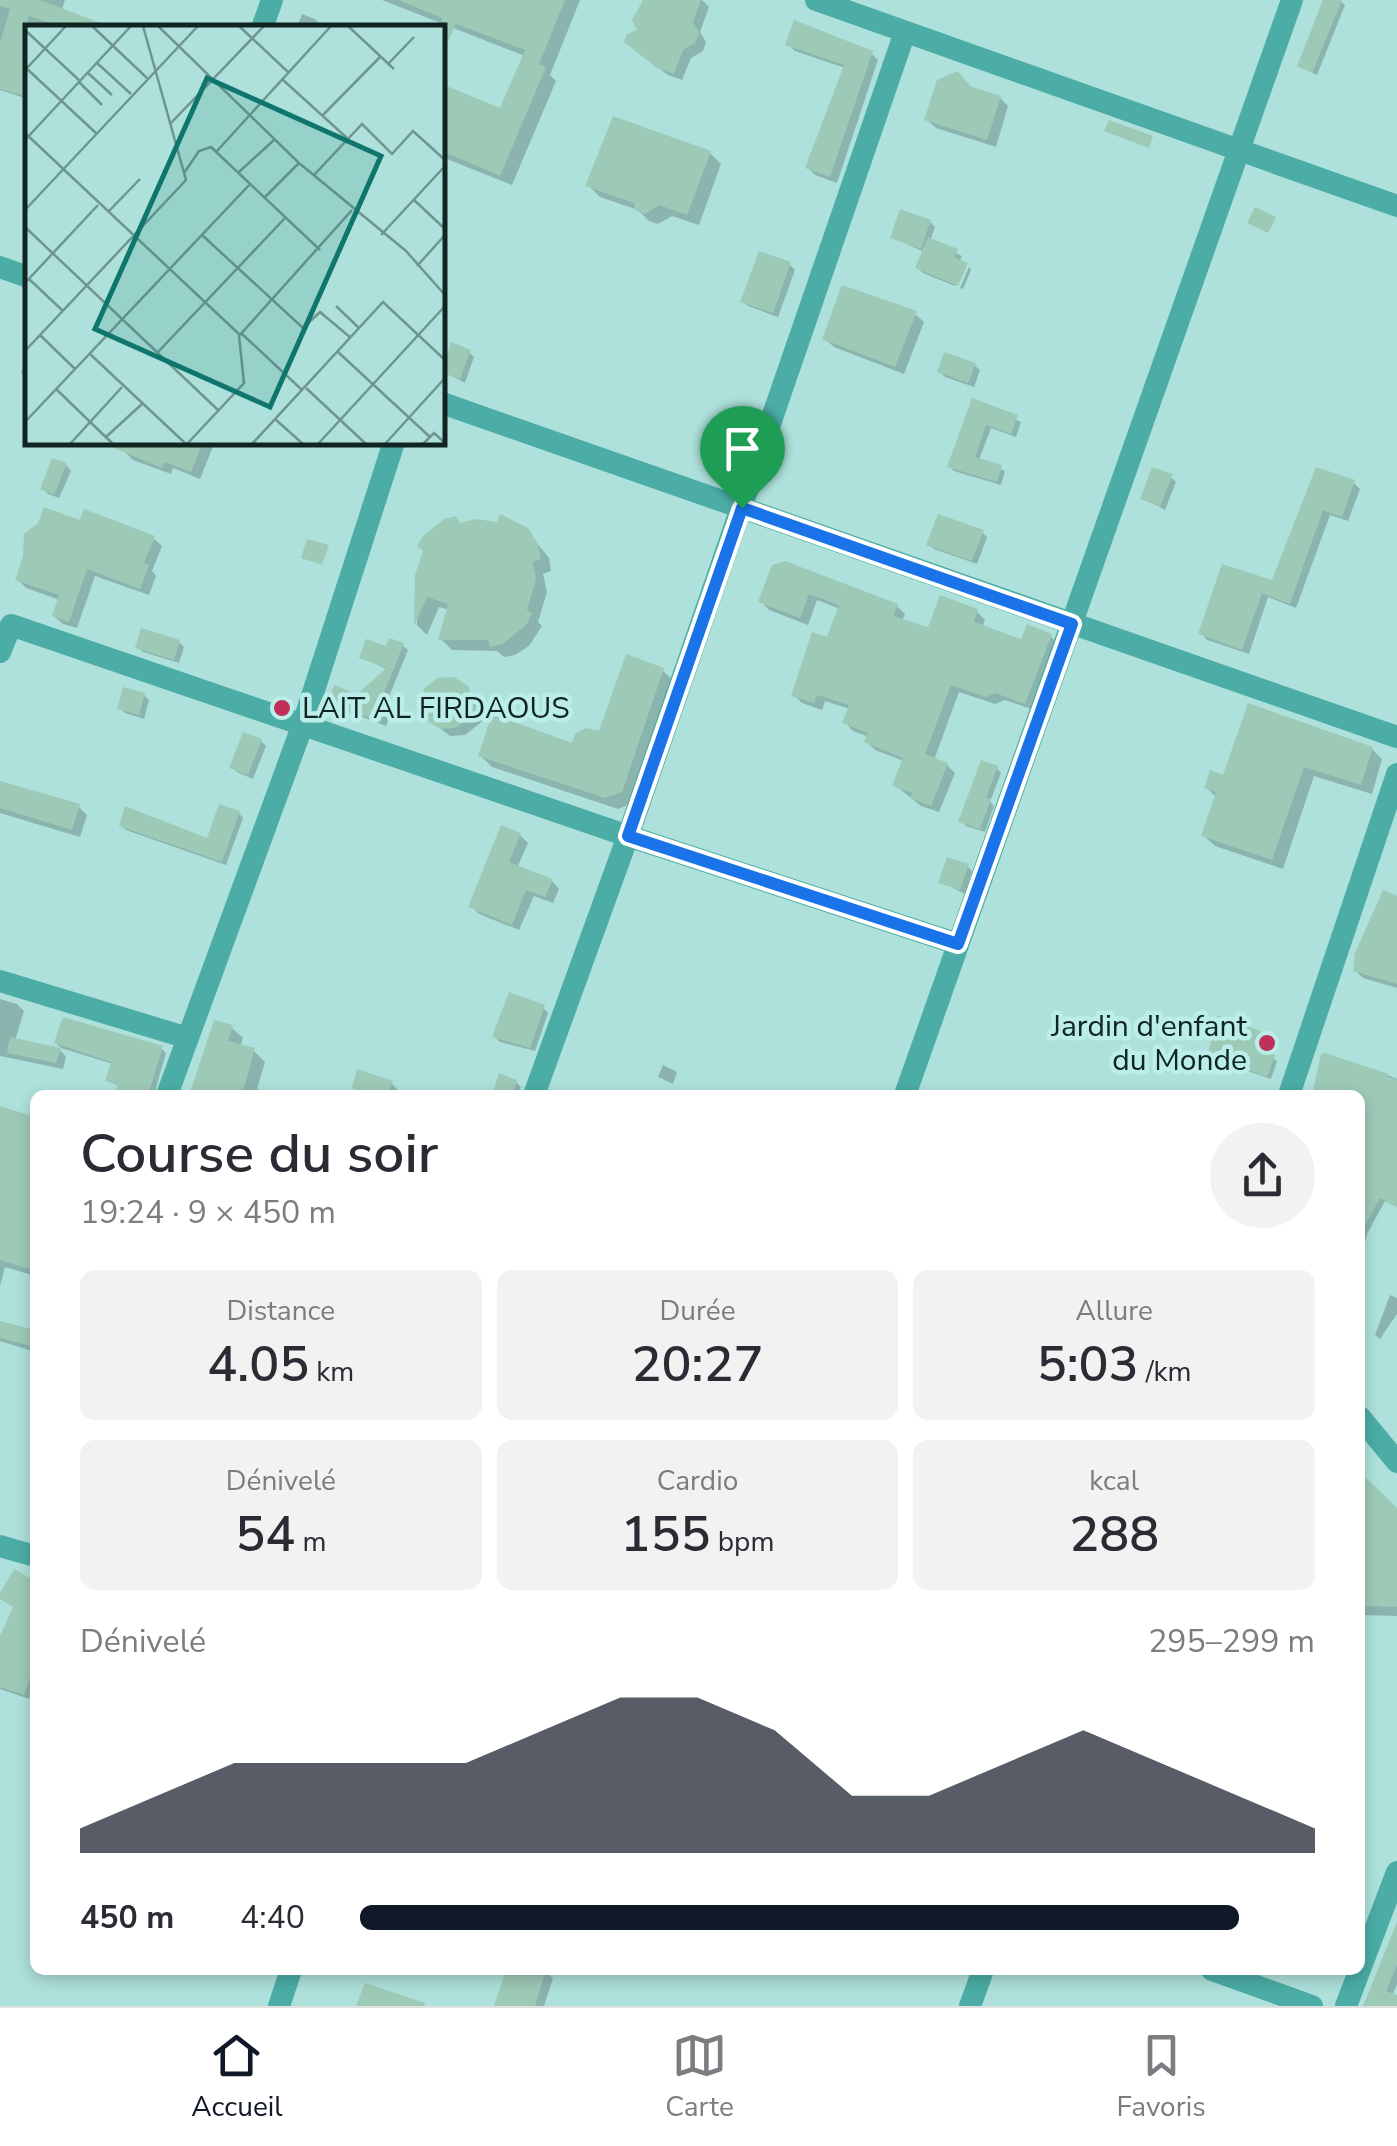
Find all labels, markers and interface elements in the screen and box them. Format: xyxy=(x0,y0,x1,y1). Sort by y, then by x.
inset map xyxy=(25,25,445,445)
pin xyxy=(700,406,785,509)
icon: arrive xyxy=(715,421,770,476)
place label: LAIT AL FIRDAOUS xyxy=(302,688,570,729)
marker: LAIT AL FIRDAOUS xyxy=(271,697,293,719)
place label: Jardin d'enfant du Monde xyxy=(1050,1006,1247,1081)
marker: Jardin d'enfant du Monde xyxy=(1256,1032,1278,1054)
text: Course du soir xyxy=(80,1116,438,1191)
button: share xyxy=(1210,1123,1315,1228)
text: 19:24 · 9 × 450 m xyxy=(80,1191,336,1234)
text: Distance xyxy=(226,1292,335,1330)
text: Durée xyxy=(659,1292,736,1330)
text: Allure xyxy=(1075,1292,1153,1330)
text: 4.05 xyxy=(207,1330,309,1399)
text: 20:27 xyxy=(632,1330,763,1399)
text: 5:03 xyxy=(1037,1330,1139,1399)
text: km xyxy=(309,1353,354,1391)
text: /km xyxy=(1139,1353,1192,1391)
text: Dénivelé xyxy=(226,1462,336,1500)
text: Cardio xyxy=(657,1462,738,1500)
text: kcal xyxy=(1089,1462,1139,1500)
text: 54 xyxy=(235,1500,295,1569)
text: 155 xyxy=(621,1500,711,1569)
text: 288 xyxy=(1069,1500,1159,1569)
text: m xyxy=(295,1523,326,1561)
text: bpm xyxy=(711,1523,774,1561)
text: Dénivelé xyxy=(80,1620,206,1663)
text: 295–299 m xyxy=(1148,1620,1315,1663)
text: 450 m xyxy=(80,1896,174,1939)
text: 4:40 xyxy=(240,1896,305,1939)
tab: Accueil xyxy=(191,2028,283,2126)
tab: Carte xyxy=(665,2028,734,2126)
tab: Favoris xyxy=(1116,2028,1206,2126)

